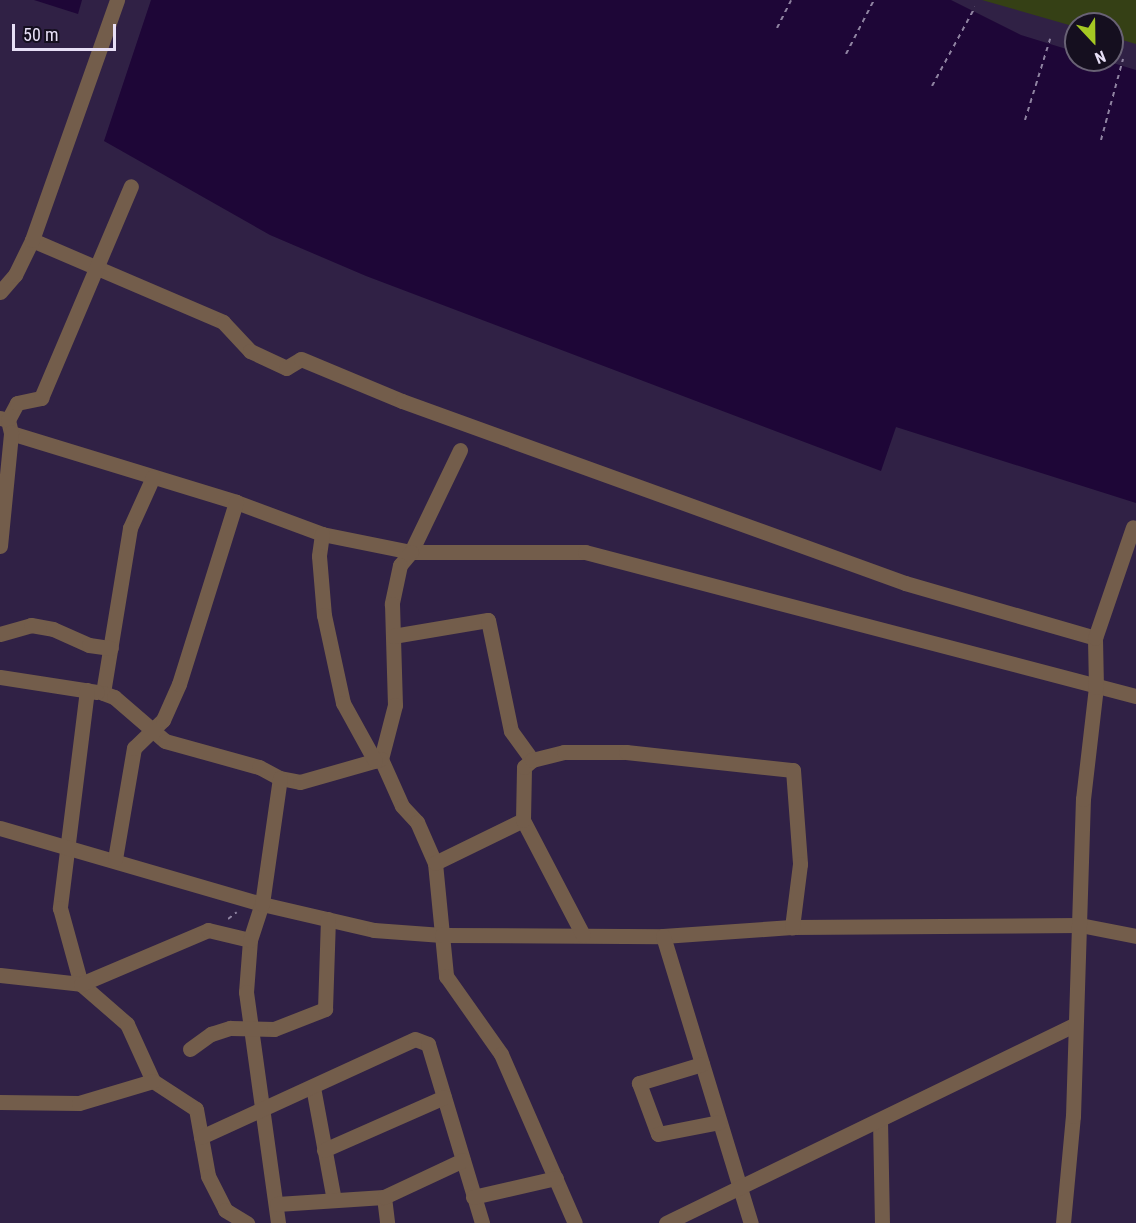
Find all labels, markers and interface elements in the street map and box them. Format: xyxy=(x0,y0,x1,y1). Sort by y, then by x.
scale bar xyxy=(15,12,118,50)
north arrow xyxy=(1064,12,1124,72)
text: 50 m xyxy=(23,24,58,45)
text: N xyxy=(1092,47,1108,68)

